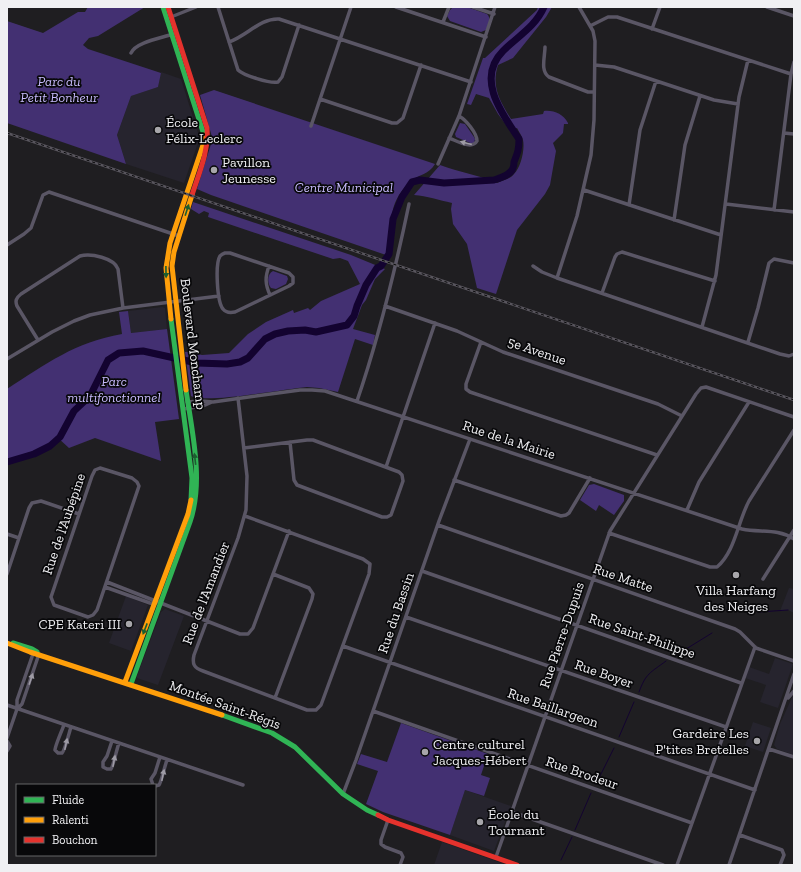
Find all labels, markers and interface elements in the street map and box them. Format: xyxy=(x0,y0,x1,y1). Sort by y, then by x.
park label: Parc du Petit Bonheur xyxy=(20,73,98,106)
place label: École Félix-Leclerc xyxy=(166,114,242,147)
marker: École Félix-Leclerc xyxy=(153,125,163,135)
one-way arrow xyxy=(460,140,472,146)
place label: Pavillon Jeunesse xyxy=(222,154,276,187)
marker: Pavillon Jeunesse xyxy=(209,165,219,175)
park label: Centre Municipal xyxy=(295,179,393,196)
one-way arrow xyxy=(185,204,191,216)
one-way arrow xyxy=(163,266,169,279)
street label: Boulevard Monchamp xyxy=(177,277,210,411)
street label: 5e Avenue xyxy=(505,333,569,369)
park label: Parc multifonctionnel xyxy=(67,373,161,406)
street label: Rue de la Mairie xyxy=(460,417,558,463)
one-way arrow xyxy=(192,453,199,465)
street label: Rue de l'Aubépine xyxy=(39,471,89,577)
street label: Rue de l'Amandier xyxy=(179,539,234,647)
street label: Rue Matte xyxy=(591,560,656,596)
street label: Rue du Bassin xyxy=(374,570,418,656)
marker: Villa Harfang des Neiges xyxy=(731,570,741,580)
street label: Rue Pierre-Dupuis xyxy=(536,580,588,690)
place label: Villa Harfang des Neiges xyxy=(695,582,776,615)
street label: Rue Saint-Philippe xyxy=(586,610,698,662)
place label: CPE Kateri III xyxy=(39,616,121,633)
marker: CPE Kateri III xyxy=(124,619,134,629)
one-way arrow xyxy=(141,623,147,635)
street label: Rue Boyer xyxy=(572,656,636,692)
one-way arrow xyxy=(28,672,34,684)
street label: Montée Saint-Régis xyxy=(167,677,283,733)
street label: Rue Baillargeon xyxy=(505,685,601,731)
place label: Gardeire Les P'tites Bretelles xyxy=(655,725,749,758)
place label: Centre culturel Jacques-Hébert xyxy=(433,736,528,769)
marker: Gardeire Les P'tites Bretelles xyxy=(752,736,762,746)
one-way arrow xyxy=(63,738,69,750)
marker: Centre culturel Jacques-Hébert xyxy=(420,747,430,757)
street label: Rue Brodeur xyxy=(543,753,621,793)
one-way arrow xyxy=(111,754,117,767)
one-way arrow xyxy=(160,768,166,781)
legend xyxy=(16,784,156,856)
text: Fluide xyxy=(52,793,85,807)
place label: École du Tournant xyxy=(488,806,546,839)
text: Ralenti xyxy=(52,813,89,827)
marker: École du Tournant xyxy=(475,817,485,827)
text: Bouchon xyxy=(52,833,98,847)

